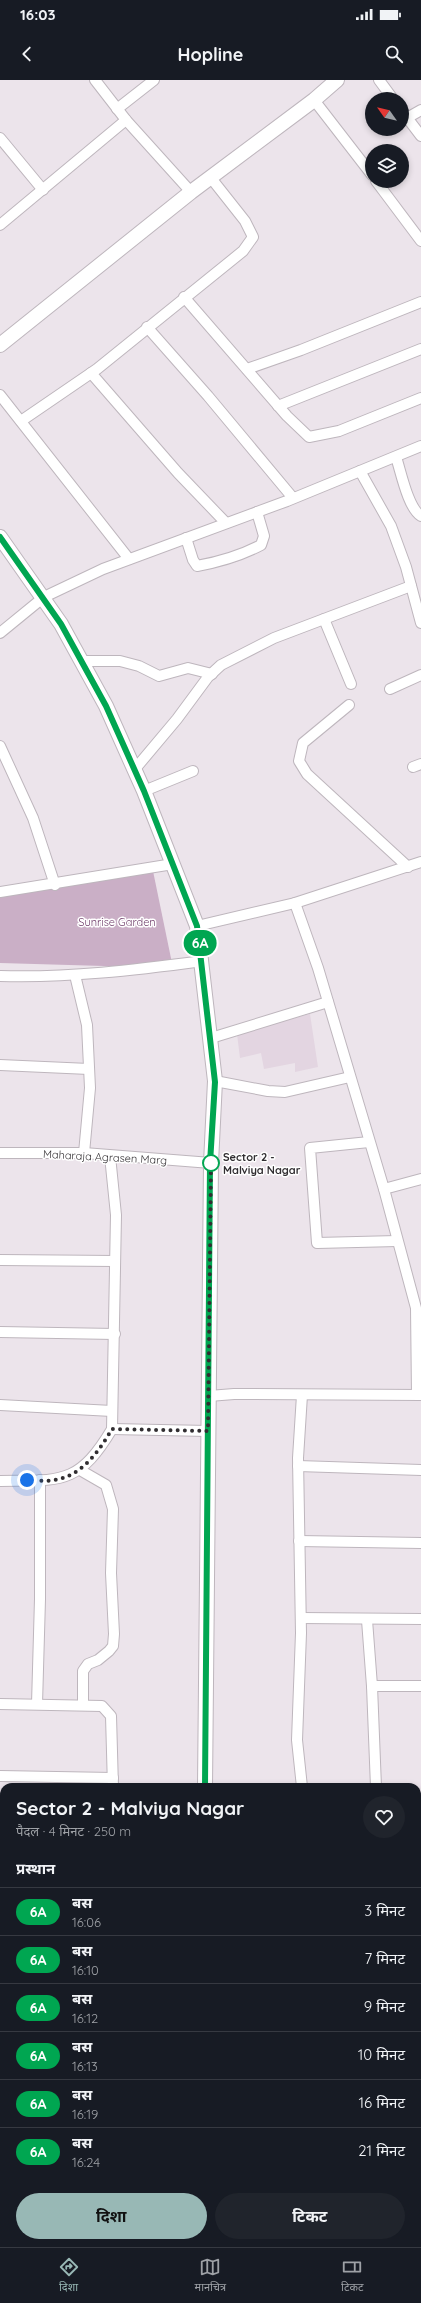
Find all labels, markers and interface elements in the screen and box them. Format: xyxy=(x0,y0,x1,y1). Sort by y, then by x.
text: 16:03 xyxy=(20,5,56,24)
icon: back xyxy=(16,43,38,65)
text: Hopline xyxy=(178,43,243,66)
icon: search xyxy=(383,43,405,65)
north arrow xyxy=(365,92,409,136)
map controls xyxy=(365,92,409,188)
button: layers xyxy=(365,144,409,188)
park label: Sunrise Garden xyxy=(78,915,156,929)
line badge: 6A xyxy=(182,930,218,956)
text: 6A xyxy=(192,934,208,952)
street label: Maharaja Agrasen Marg xyxy=(43,1147,167,1167)
place label: Sector 2 - Malviya Nagar xyxy=(223,1150,301,1177)
marker: Sector 2 - Malviya Nagar xyxy=(202,1154,220,1172)
your location xyxy=(17,1470,37,1490)
text: Sector 2 - Malviya Nagar xyxy=(16,1796,244,1820)
button: heart xyxy=(363,1796,405,1838)
text: पैदल · 4 मिनट · 250 m xyxy=(16,1823,131,1839)
text: प्रस्थान xyxy=(16,1859,55,1878)
text: बस xyxy=(72,1893,92,1912)
text: 3 मिनट xyxy=(364,1901,405,1920)
text: 6A xyxy=(30,1903,46,1921)
text: 16:06 xyxy=(72,1914,101,1930)
text: बस xyxy=(72,1941,92,1960)
text: 7 मिनट xyxy=(364,1949,405,1968)
text: 6A xyxy=(30,1951,46,1969)
text: 16:10 xyxy=(72,1962,99,1978)
text: बस xyxy=(72,1989,92,2008)
text: 9 मिनट xyxy=(364,1997,405,2016)
text: 6A xyxy=(30,1999,46,2017)
text: 16:12 xyxy=(72,2010,98,2026)
text: बस xyxy=(72,2037,92,2056)
text: 10 मिनट xyxy=(358,2045,405,2064)
text: 6A xyxy=(30,2047,46,2065)
text: 16:13 xyxy=(72,2058,98,2074)
text: बस xyxy=(72,2085,92,2104)
text: 16 मिनट xyxy=(359,2093,405,2112)
text: 6A xyxy=(30,2095,46,2113)
text: 16:19 xyxy=(72,2106,98,2122)
text: बस xyxy=(72,2133,92,2152)
text: 21 मिनट xyxy=(358,2141,405,2160)
text: 6A xyxy=(30,2143,46,2161)
text: 16:24 xyxy=(72,2154,100,2170)
button: दिशा xyxy=(16,2193,207,2239)
button: टिकट xyxy=(215,2193,405,2239)
tab: दिशा xyxy=(58,2256,80,2295)
tab: मानचित्र xyxy=(195,2256,226,2295)
tab: टिकट xyxy=(341,2256,363,2295)

